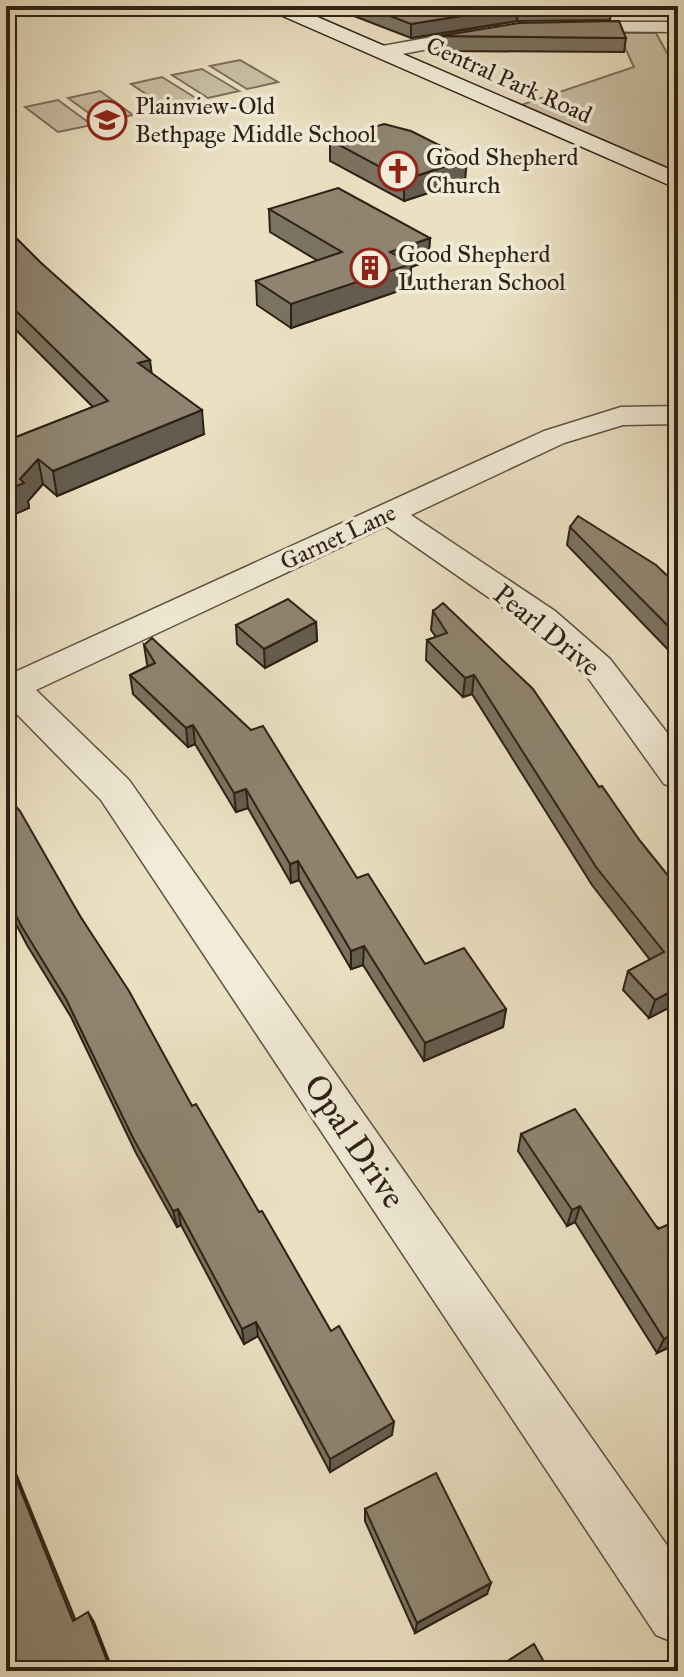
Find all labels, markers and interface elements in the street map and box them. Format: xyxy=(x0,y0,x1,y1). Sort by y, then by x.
street label: Central Park Road xyxy=(421,30,597,130)
place label: Plainview-Old Bethpage Middle School xyxy=(135,91,377,149)
school or university icon: Plainview-Old Bethpage Middle School xyxy=(86,99,128,141)
place label: Good Shepherd Church xyxy=(426,142,578,200)
church icon: Good Shepherd Church xyxy=(377,150,419,192)
place label: Good Shepherd Lutheran School xyxy=(398,239,566,297)
building icon: Good Shepherd Lutheran School xyxy=(349,247,391,289)
street label: Garnet Lane xyxy=(275,497,401,577)
street label: Pearl Drive xyxy=(486,576,608,684)
street label: Opal Drive xyxy=(295,1066,415,1216)

